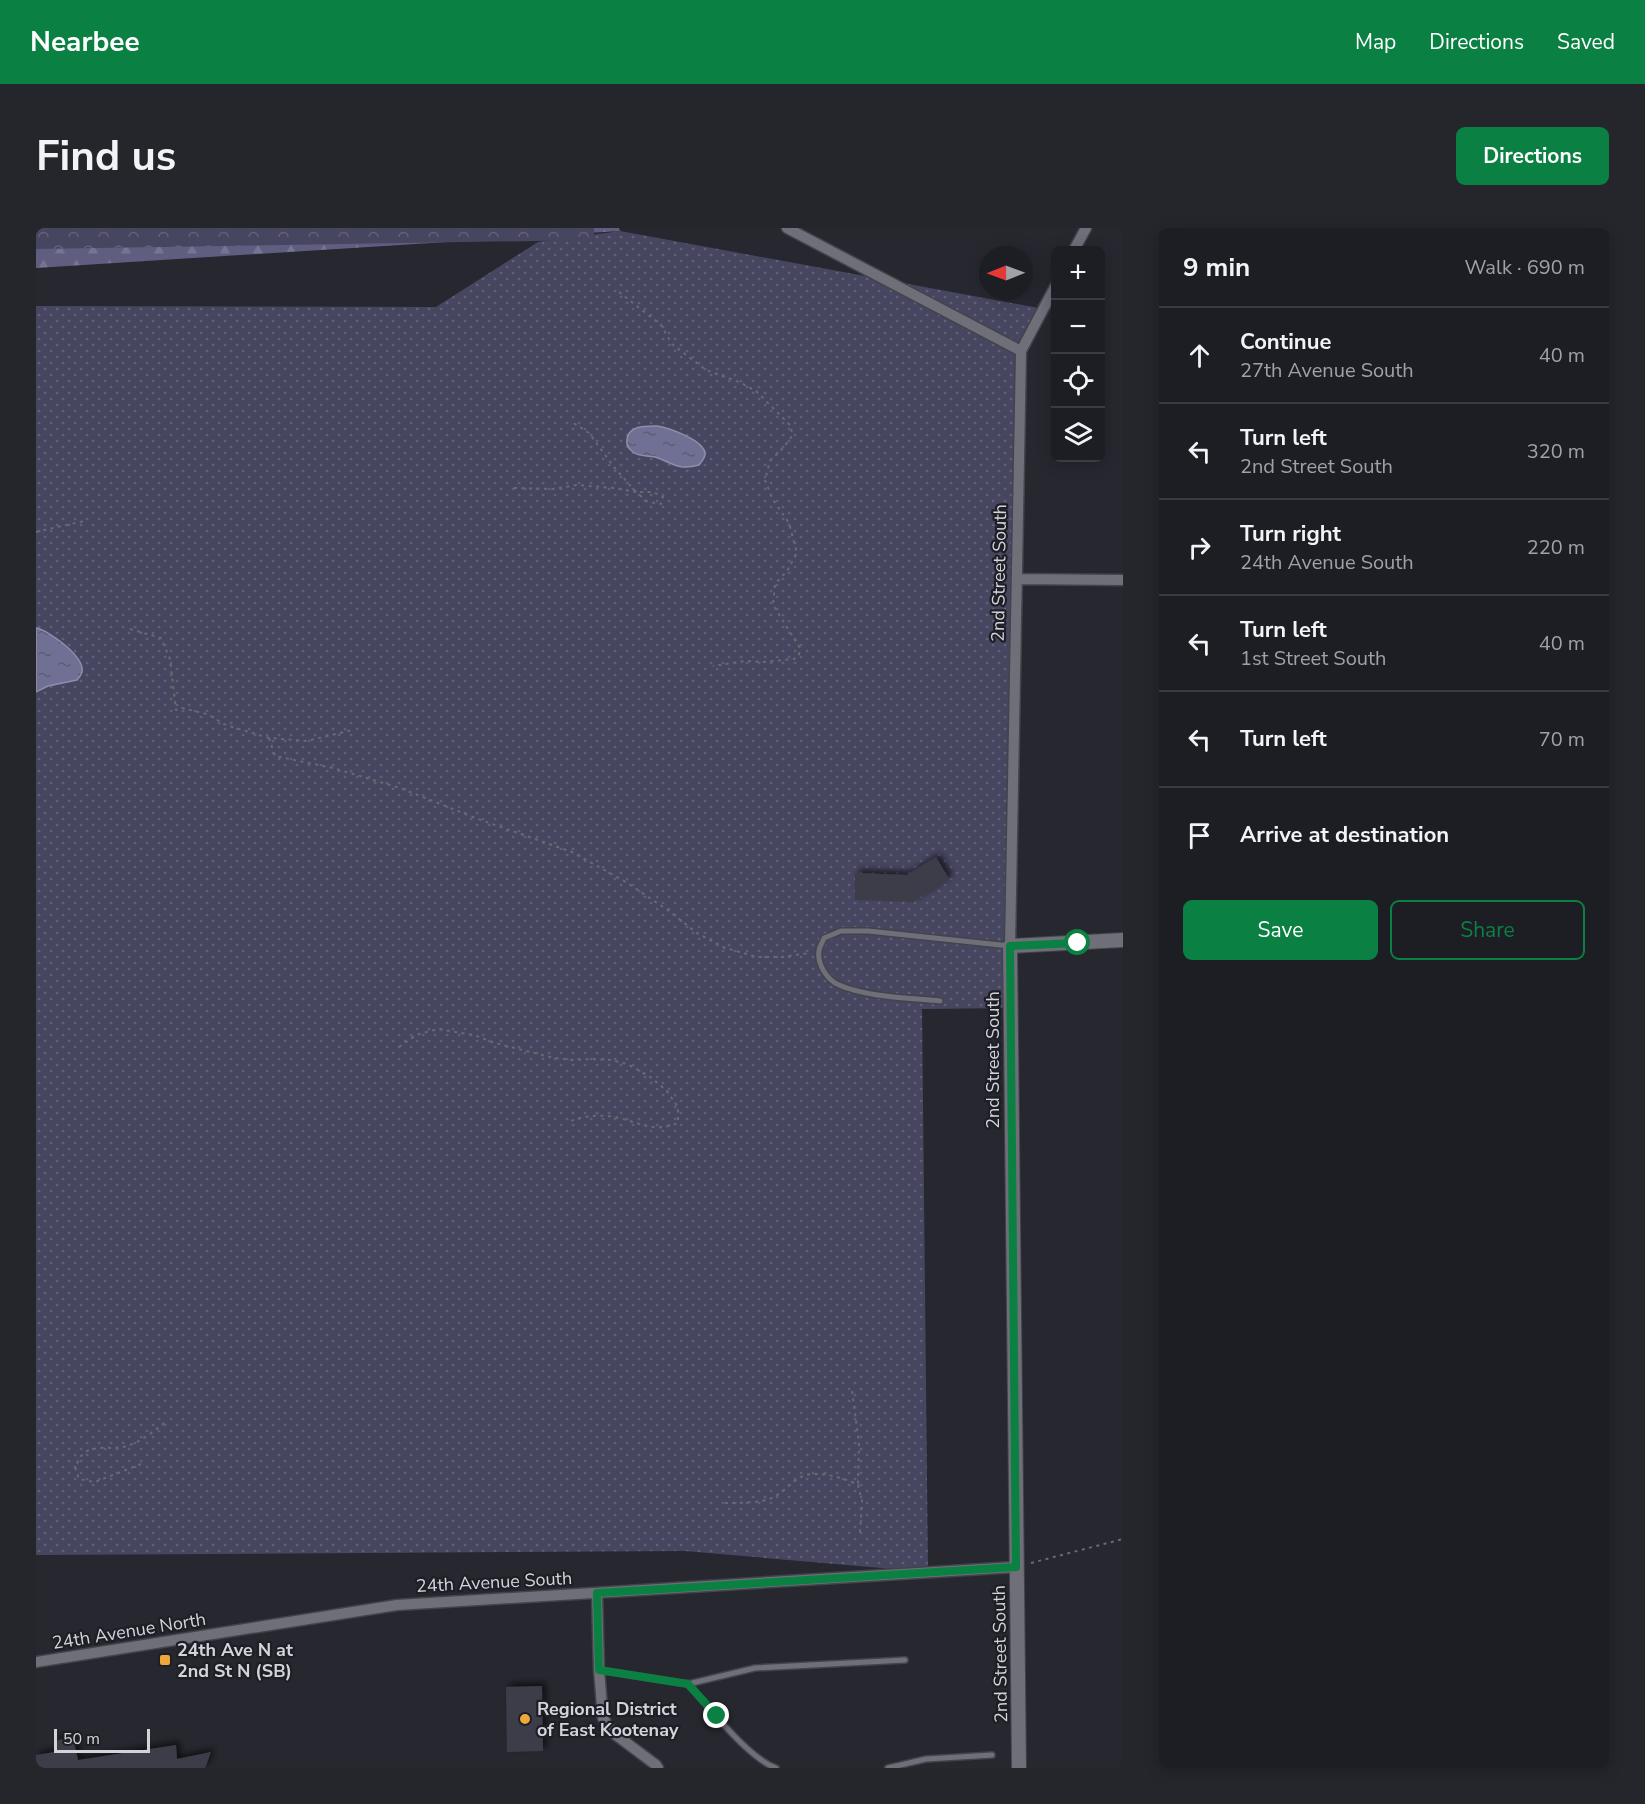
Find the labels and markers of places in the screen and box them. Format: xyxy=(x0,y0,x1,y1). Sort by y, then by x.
place label: 24th Ave N at 2nd St N (SB) xyxy=(177,1638,293,1683)
marker: 24th Ave N at 2nd St N (SB) xyxy=(158,1653,172,1667)
place label: Regional District of East Kootenay xyxy=(537,1697,679,1742)
marker: Regional District of East Kootenay xyxy=(518,1712,532,1726)

